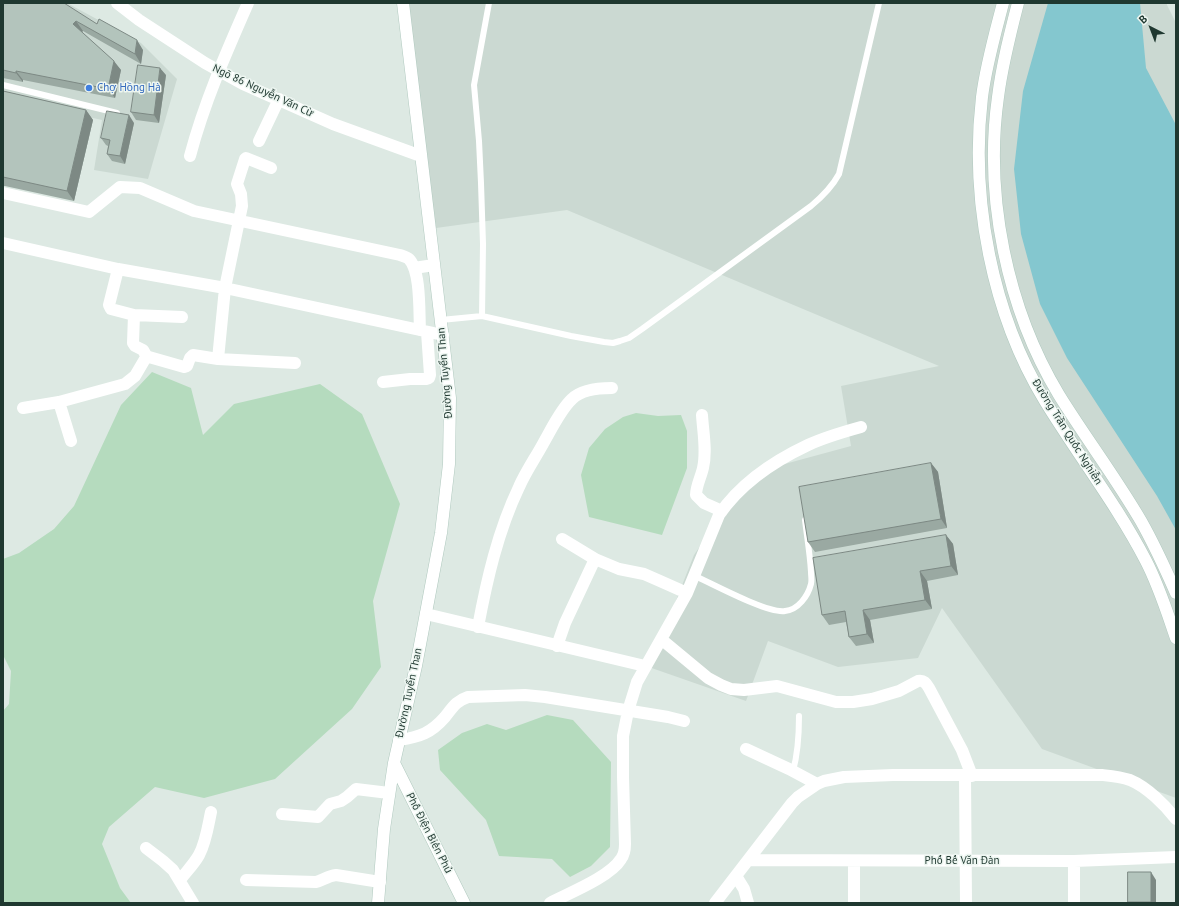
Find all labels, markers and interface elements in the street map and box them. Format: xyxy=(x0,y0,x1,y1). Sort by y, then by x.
north arrow xyxy=(1131,8,1171,48)
text: B xyxy=(1136,12,1150,26)
street label: Ngõ 86 Nguyễn Văn Cừ xyxy=(210,62,316,120)
place label: Chợ Hồng Hà xyxy=(97,81,161,95)
marker: Chợ Hồng Hà xyxy=(84,83,94,93)
street label: Đường Tuyển Than xyxy=(434,327,456,419)
street label: Đường Trần Quốc Nghiễn xyxy=(1029,377,1105,487)
street label: Đường Tuyển Than xyxy=(393,647,425,739)
street label: Phố Điện Biên Phủ xyxy=(403,791,455,875)
street label: Phố Bế Văn Đàn xyxy=(925,854,999,868)

